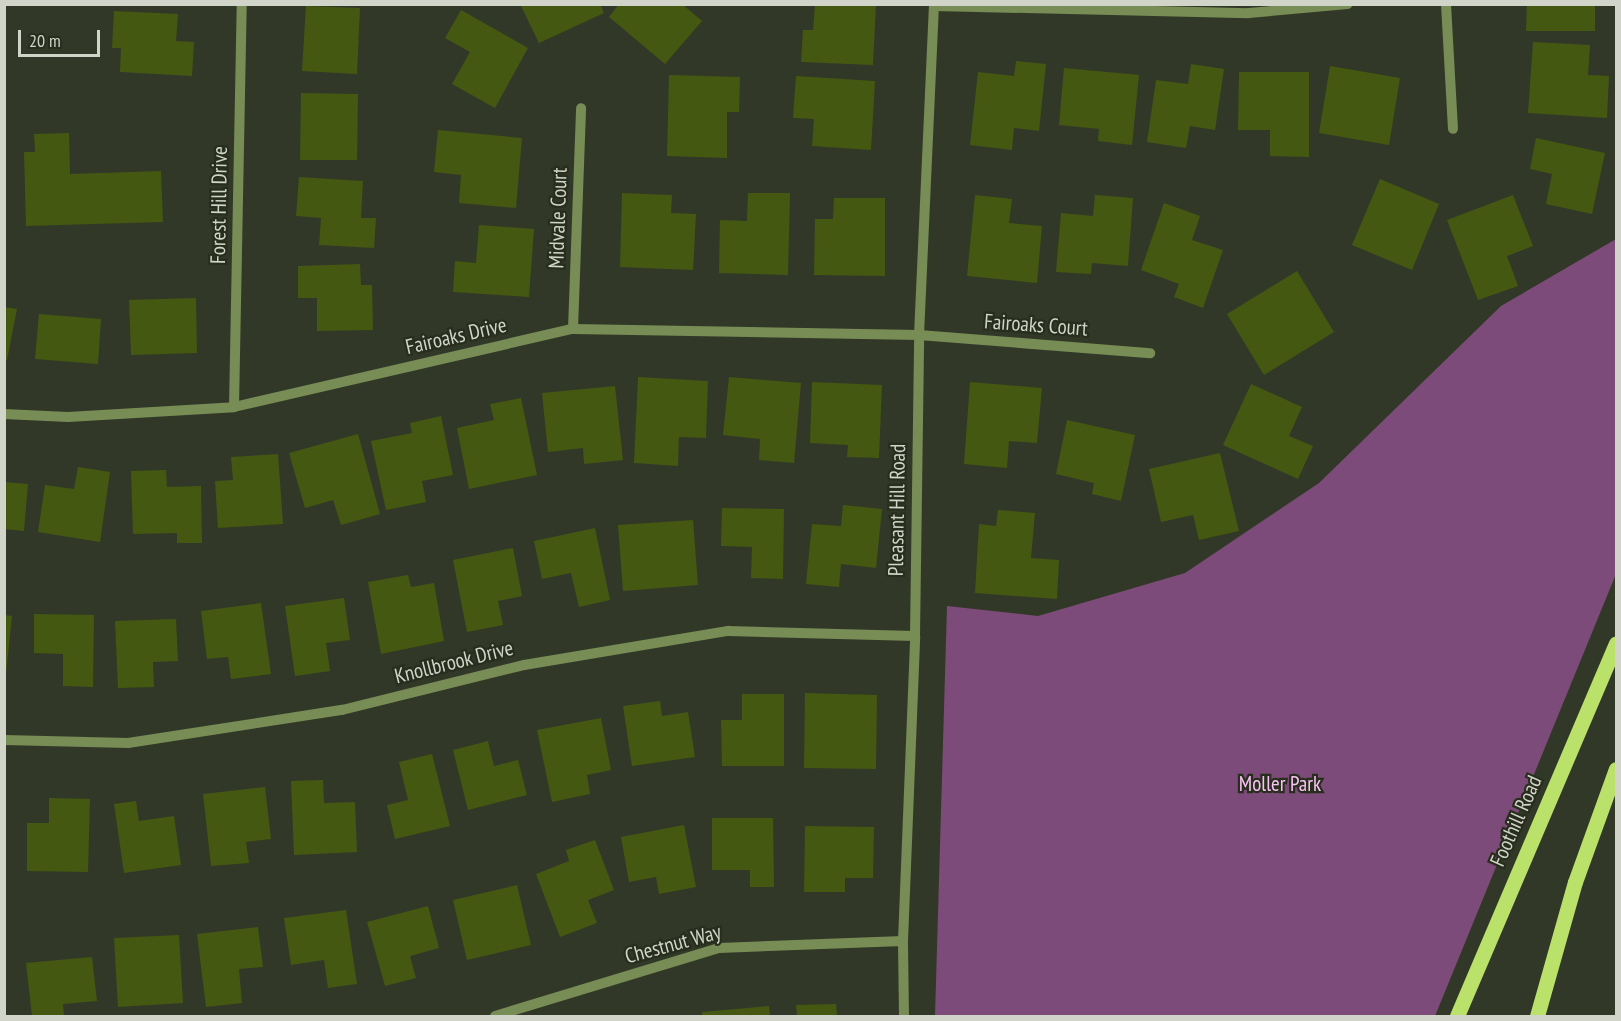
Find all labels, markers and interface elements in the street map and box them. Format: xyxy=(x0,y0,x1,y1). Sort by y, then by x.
scale bar xyxy=(21,18,104,56)
text: 20 m xyxy=(29,29,61,52)
street label: Forest Hill Drive xyxy=(205,146,233,264)
street label: Midvale Court xyxy=(544,167,572,269)
street label: Fairoaks Court xyxy=(983,309,1089,341)
street label: Fairoaks Drive xyxy=(403,312,509,360)
street label: Pleasant Hill Road xyxy=(883,444,911,576)
street label: Knollbrook Drive xyxy=(392,635,516,689)
park label: Moller Park xyxy=(1239,771,1321,797)
street label: Foothill Road xyxy=(1485,772,1547,870)
street label: Chestnut Way xyxy=(622,919,724,969)

